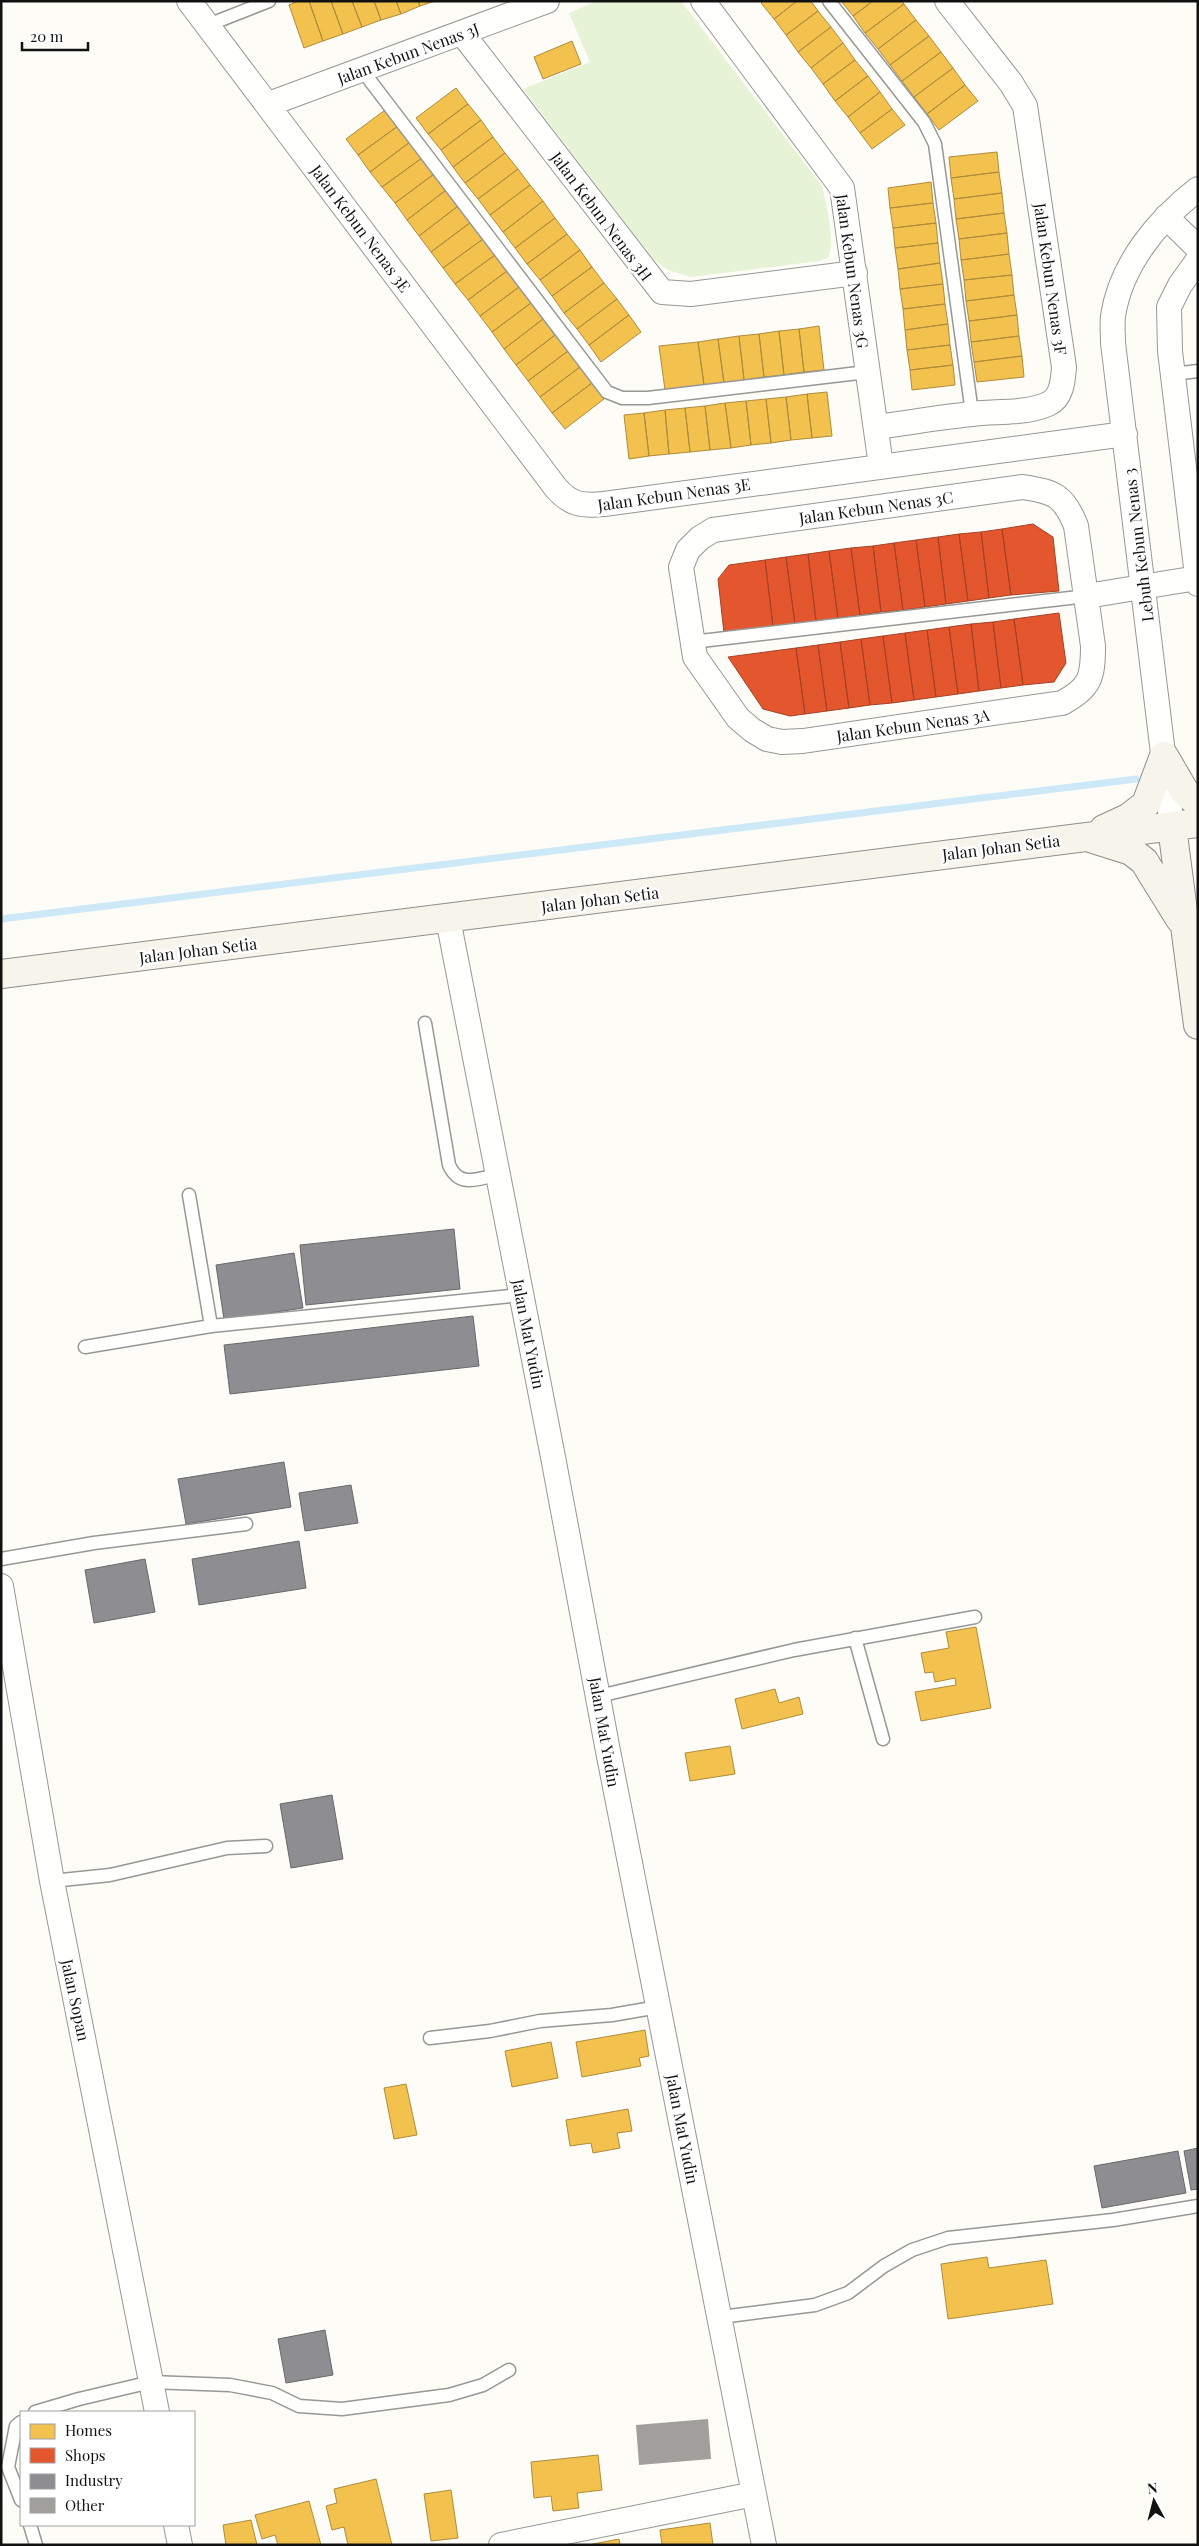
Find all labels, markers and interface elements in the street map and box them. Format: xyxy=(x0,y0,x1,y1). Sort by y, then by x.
street label: Jalan Kebun Nenas 3J xyxy=(333,18,482,89)
scale bar xyxy=(22,20,89,52)
text: 20 m xyxy=(30,26,64,46)
street label: Jalan Kebun Nenas 3H xyxy=(546,146,657,285)
street label: Jalan Kebun Nenas 3E xyxy=(306,159,416,296)
street label: Jalan Kebun Nenas 3G xyxy=(832,192,874,349)
street label: Jalan Kebun Nenas 3F xyxy=(1030,201,1072,356)
street label: Lebuh Kebun Nenas 3 xyxy=(1118,467,1158,623)
street label: Jalan Kebun Nenas 3E xyxy=(595,473,752,515)
street label: Jalan Kebun Nenas 3C xyxy=(797,486,954,528)
street label: Jalan Kebun Nenas 3A xyxy=(834,704,992,746)
street label: Jalan Johan Setia xyxy=(940,829,1061,865)
street label: Jalan Johan Setia xyxy=(539,881,660,917)
street label: Jalan Johan Setia xyxy=(137,932,258,968)
street label: Jalan Mat Yudin xyxy=(508,1276,550,1391)
street label: Jalan Mat Yudin xyxy=(585,1674,625,1789)
street label: Jalan Sopan xyxy=(57,1956,95,2043)
street label: Jalan Mat Yudin xyxy=(662,2071,704,2186)
legend xyxy=(20,2411,195,2526)
text: Homes xyxy=(65,2420,112,2440)
text: Shops xyxy=(65,2445,106,2465)
text: Industry xyxy=(65,2470,123,2490)
north arrow xyxy=(1129,2476,1179,2526)
text: N xyxy=(1146,2478,1159,2498)
text: Other xyxy=(65,2495,105,2515)

